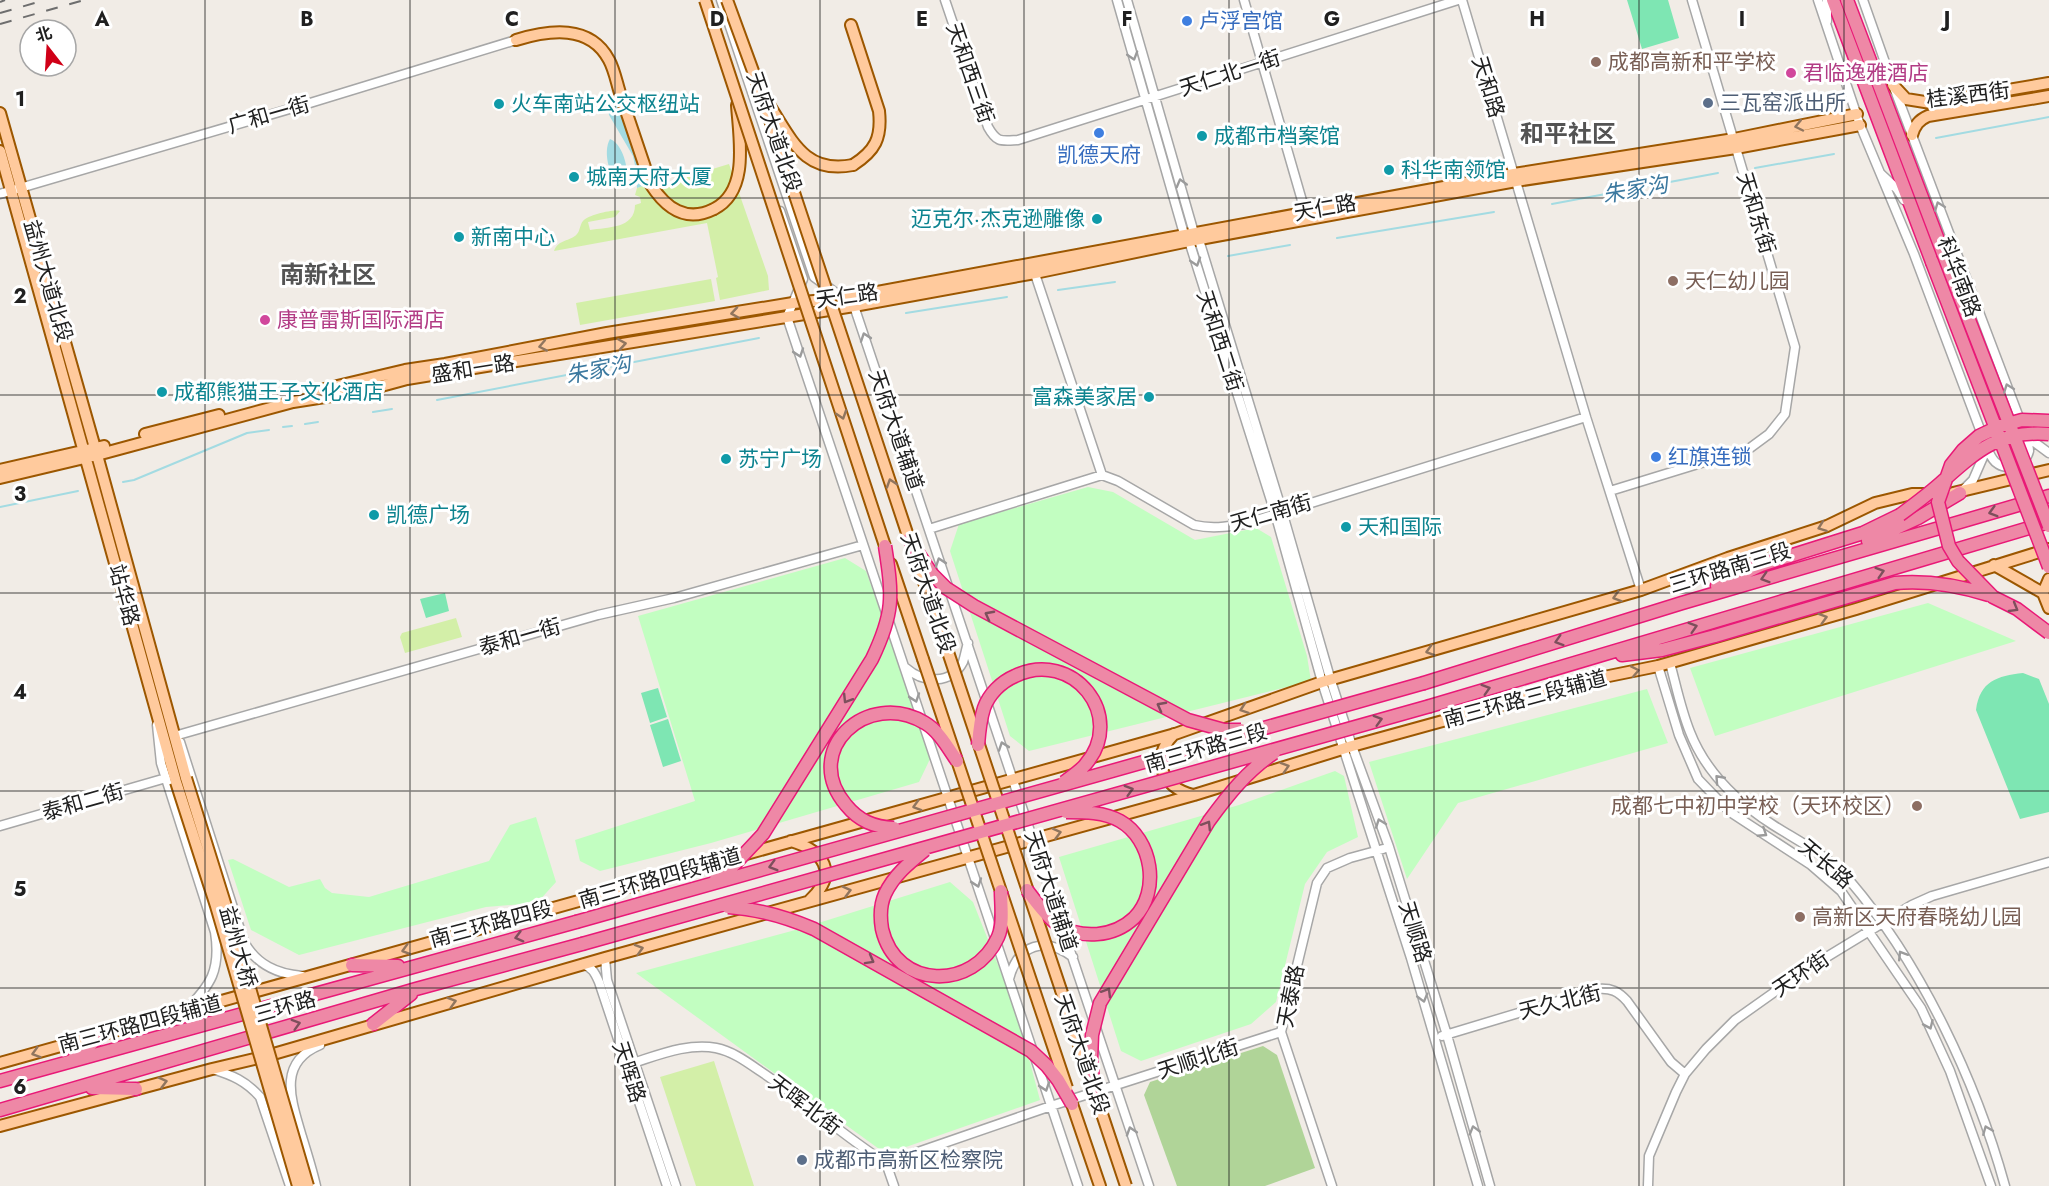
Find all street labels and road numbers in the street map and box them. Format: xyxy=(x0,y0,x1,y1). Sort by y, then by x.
street label: 天和西三街 xyxy=(939,18,1001,128)
street label: 天仁北一街 xyxy=(1175,43,1285,103)
street label: 天和路 xyxy=(1464,52,1512,122)
street label: 天府大道北段 xyxy=(739,68,809,196)
street label: 桂溪西街 xyxy=(1924,75,2012,115)
street label: 广和一街 xyxy=(224,89,314,141)
street label: 天和东街 xyxy=(1729,168,1783,258)
street label: 天仁路 xyxy=(1291,188,1359,228)
street label: 益州大道北段 xyxy=(16,216,80,346)
street label: 科华南路 xyxy=(1930,232,1988,322)
street label: 天仁路 xyxy=(814,277,880,315)
street label: 天和西二街 xyxy=(1190,286,1250,396)
street label: 盛和一路 xyxy=(429,348,517,390)
street label: 天府大道辅道 xyxy=(861,366,931,494)
street label: 天仁南街 xyxy=(1226,487,1316,539)
street label: 天府大道北段 xyxy=(893,529,963,657)
street label: 三环路南三段 xyxy=(1665,535,1795,601)
street label: 站华路 xyxy=(101,561,147,629)
street label: 泰和一街 xyxy=(475,611,565,663)
street label: 南三环路三段辅道 xyxy=(1440,663,1610,735)
street label: 南三环路三段 xyxy=(1141,716,1271,780)
street label: 泰和二街 xyxy=(38,776,128,828)
street label: 天府大道辅道 xyxy=(1017,826,1085,956)
street label: 天长路 xyxy=(1792,832,1860,896)
street label: 南三环路四段辅道 xyxy=(575,840,745,916)
street label: 南三环路四段 xyxy=(426,893,556,955)
street label: 天顺路 xyxy=(1391,897,1439,967)
street label: 益州大桥 xyxy=(212,902,264,992)
street label: 天环街 xyxy=(1766,944,1836,1004)
street label: 天泰路 xyxy=(1270,962,1312,1030)
street label: 天久北街 xyxy=(1516,977,1604,1027)
street label: 三环路 xyxy=(251,984,319,1030)
street label: 南三环路四段辅道 xyxy=(55,988,225,1060)
street label: 天府大道北段 xyxy=(1047,990,1117,1118)
street label: 天顺北街 xyxy=(1153,1032,1243,1086)
street label: 天晖路 xyxy=(605,1037,653,1107)
street label: 天晖北街 xyxy=(762,1068,848,1142)

